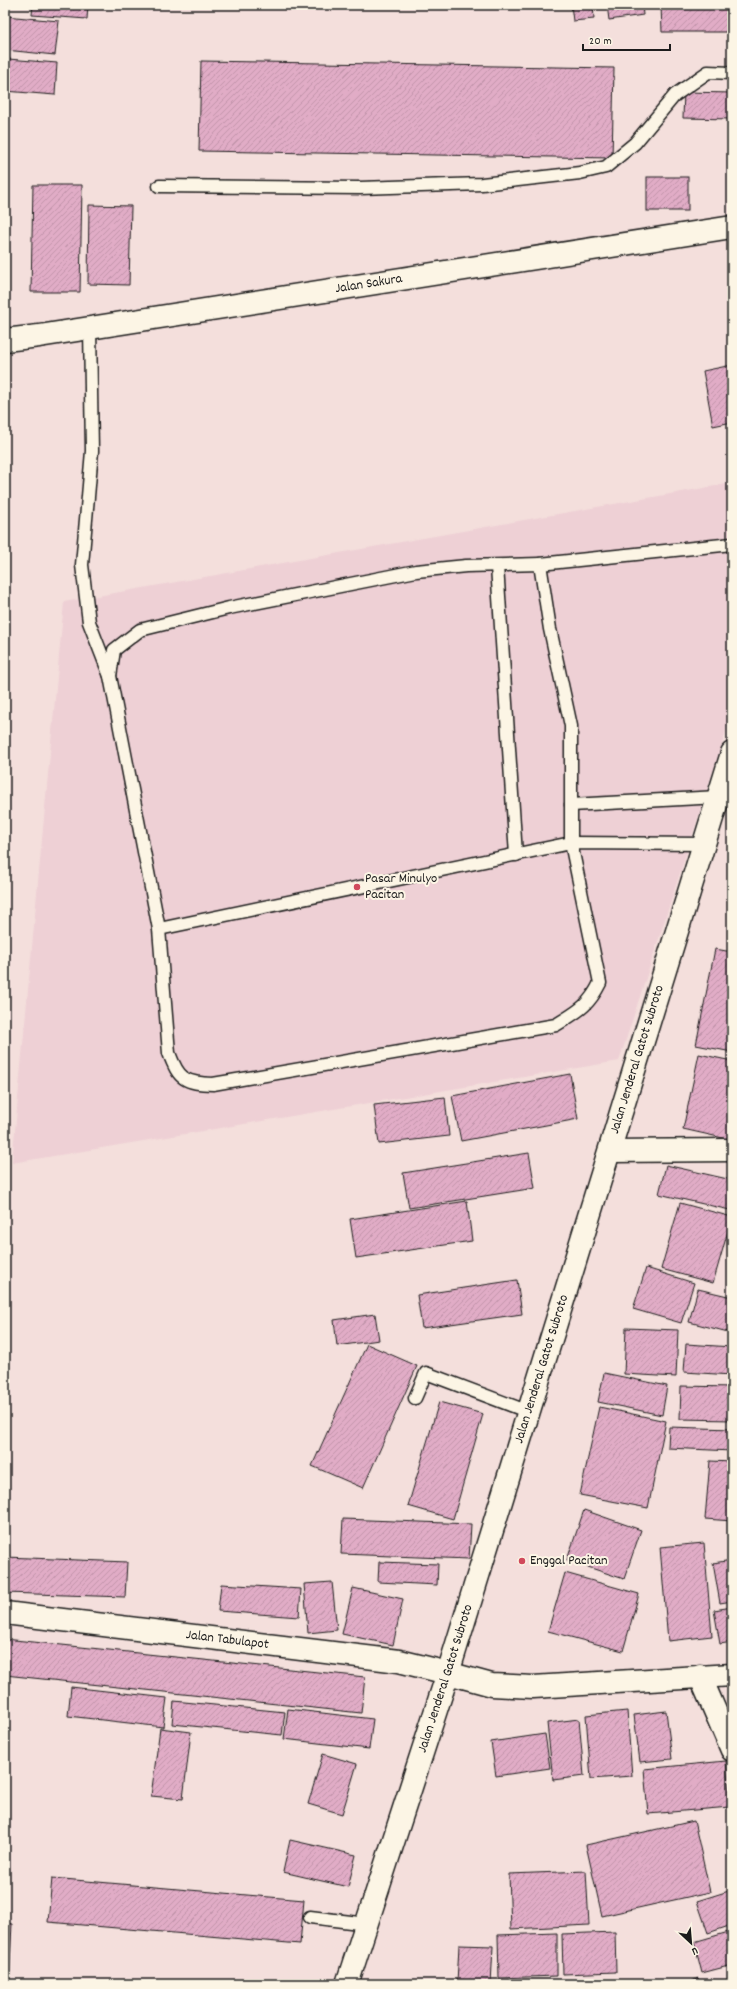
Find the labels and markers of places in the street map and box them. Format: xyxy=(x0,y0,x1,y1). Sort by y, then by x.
place label: Pasar Minulyo Pacitan xyxy=(365,869,437,905)
marker: Pasar Minulyo Pacitan xyxy=(352,882,362,892)
place label: Enggal Pacitan xyxy=(530,1551,608,1571)
marker: Enggal Pacitan xyxy=(517,1556,527,1566)

